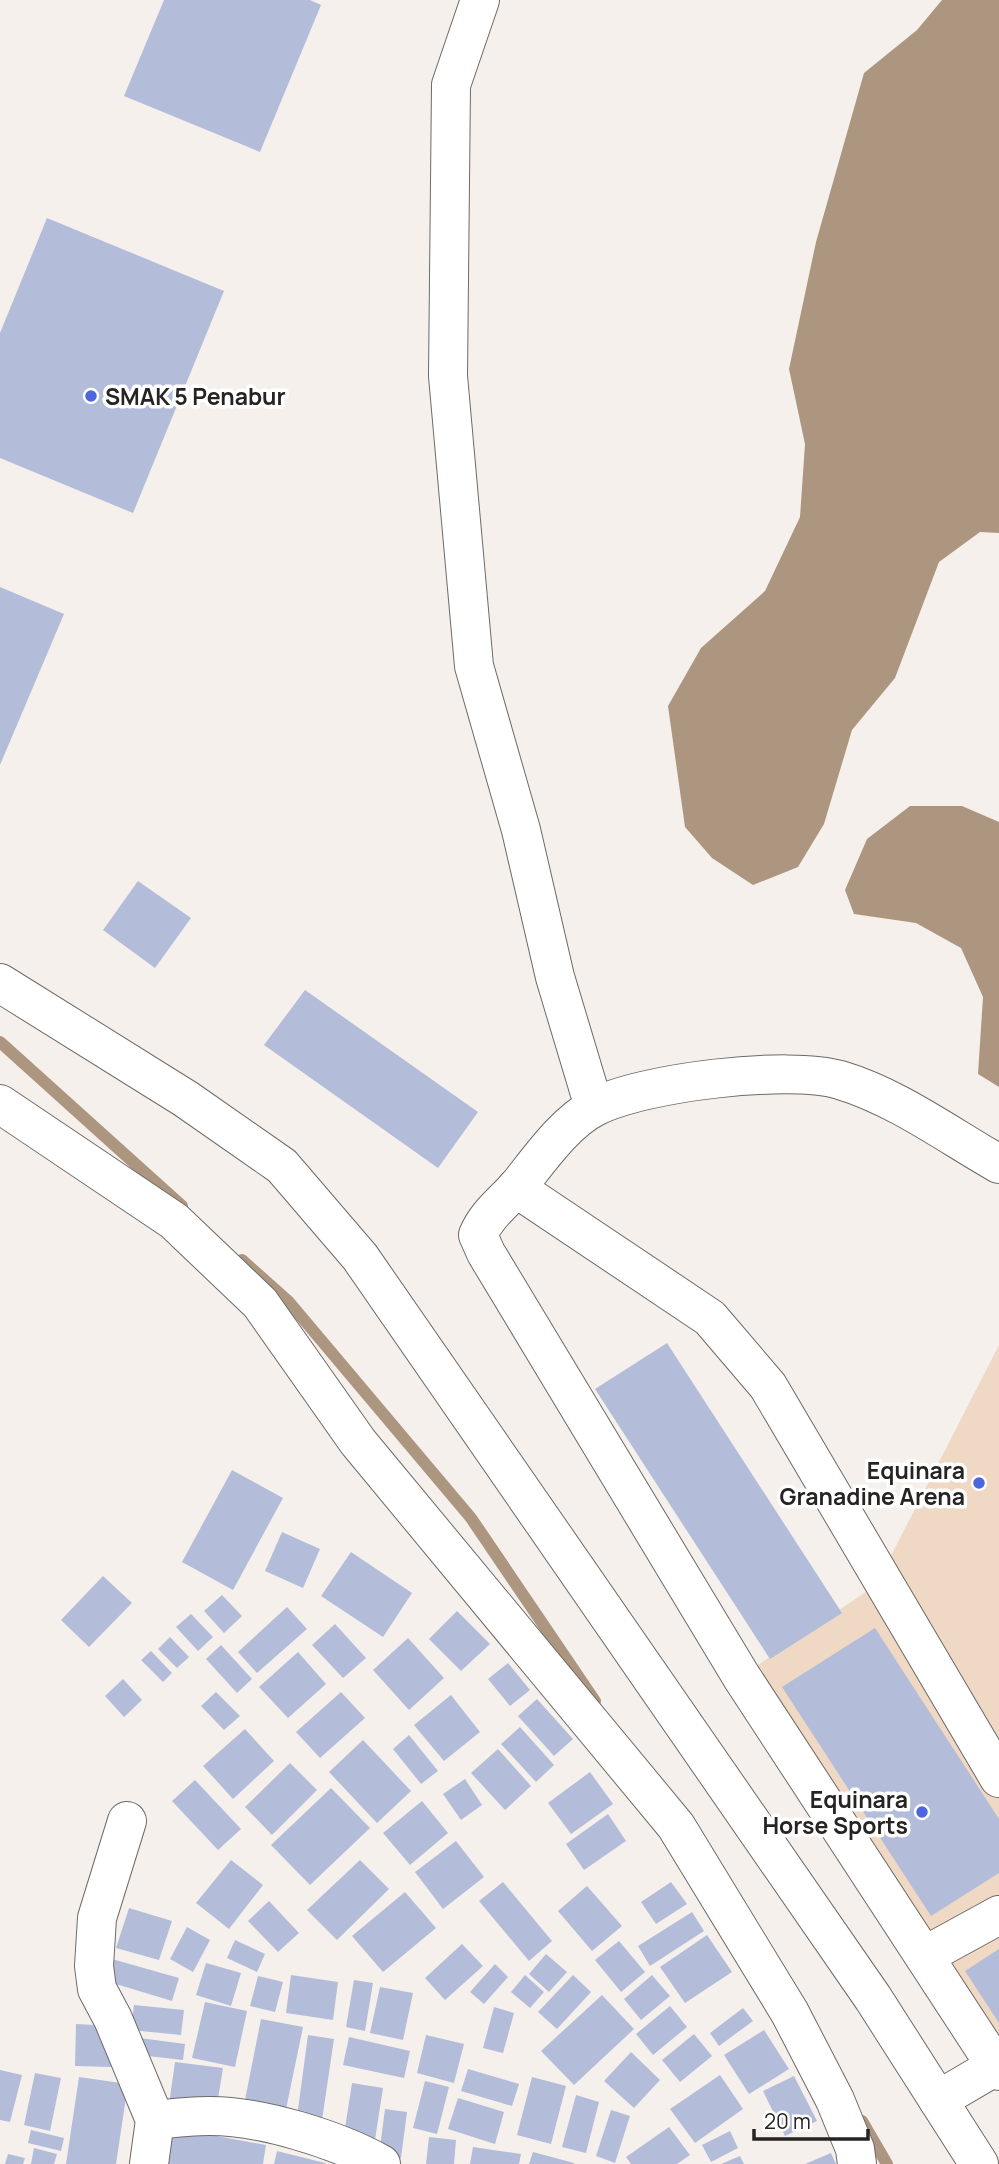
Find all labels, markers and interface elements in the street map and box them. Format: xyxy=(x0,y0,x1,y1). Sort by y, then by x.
place label: SMAK 5 Penabur xyxy=(105,380,286,412)
marker: SMAK 5 Penabur xyxy=(83,388,99,404)
place label: Equinara Granadine Arena xyxy=(780,1454,965,1512)
marker: Equinara Granadine Arena xyxy=(971,1475,987,1491)
place label: Equinara Horse Sports xyxy=(762,1783,908,1841)
marker: Equinara Horse Sports xyxy=(914,1804,930,1820)
scale bar xyxy=(754,2098,868,2142)
text: 20 m xyxy=(764,2107,811,2135)

